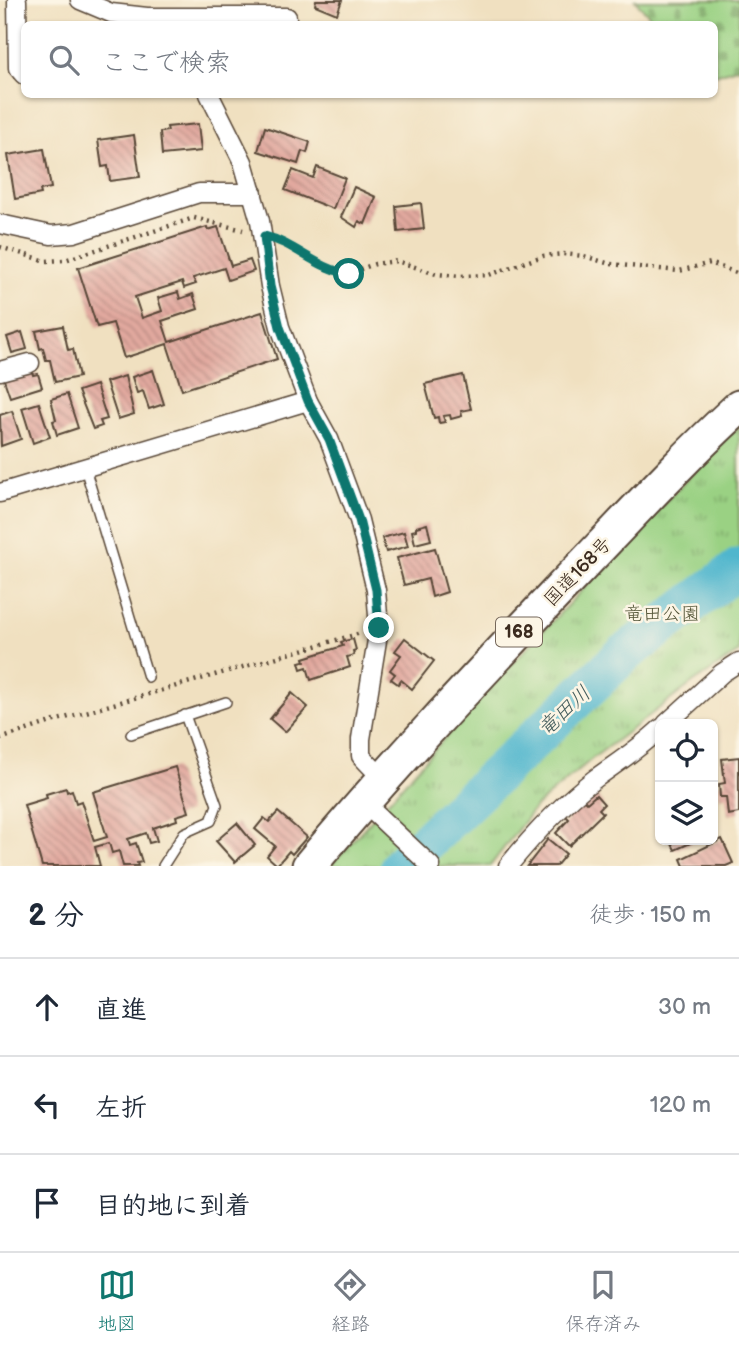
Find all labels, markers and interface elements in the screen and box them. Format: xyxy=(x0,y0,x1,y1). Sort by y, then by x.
search box xyxy=(21,21,718,98)
icon: search xyxy=(45,41,83,79)
text: ここで検索 xyxy=(101,48,231,79)
route start xyxy=(333,258,364,289)
street label: 国道168号 xyxy=(540,533,617,611)
park label: 竜田公園 xyxy=(624,603,700,626)
route end xyxy=(363,612,394,643)
road number: 168 xyxy=(496,618,542,646)
water label: 竜田川 xyxy=(533,681,596,742)
map controls xyxy=(655,719,718,845)
button: locate xyxy=(655,719,718,782)
button: layers xyxy=(655,782,718,845)
text: 2 分 xyxy=(28,898,84,934)
text: 徒歩 · 150 m xyxy=(589,901,711,929)
icon: ahead xyxy=(28,988,66,1026)
text: 30 m xyxy=(658,993,711,1021)
text: 直進 xyxy=(95,995,147,1026)
icon: left xyxy=(28,1086,66,1124)
text: 120 m xyxy=(650,1091,711,1119)
text: 左折 xyxy=(95,1093,147,1124)
icon: arrive xyxy=(28,1184,66,1222)
text: 目的地に到着 xyxy=(95,1191,251,1222)
tab: 地図 xyxy=(98,1266,136,1336)
tab: 経路 xyxy=(331,1266,369,1336)
tab: 保存済み xyxy=(565,1266,641,1336)

